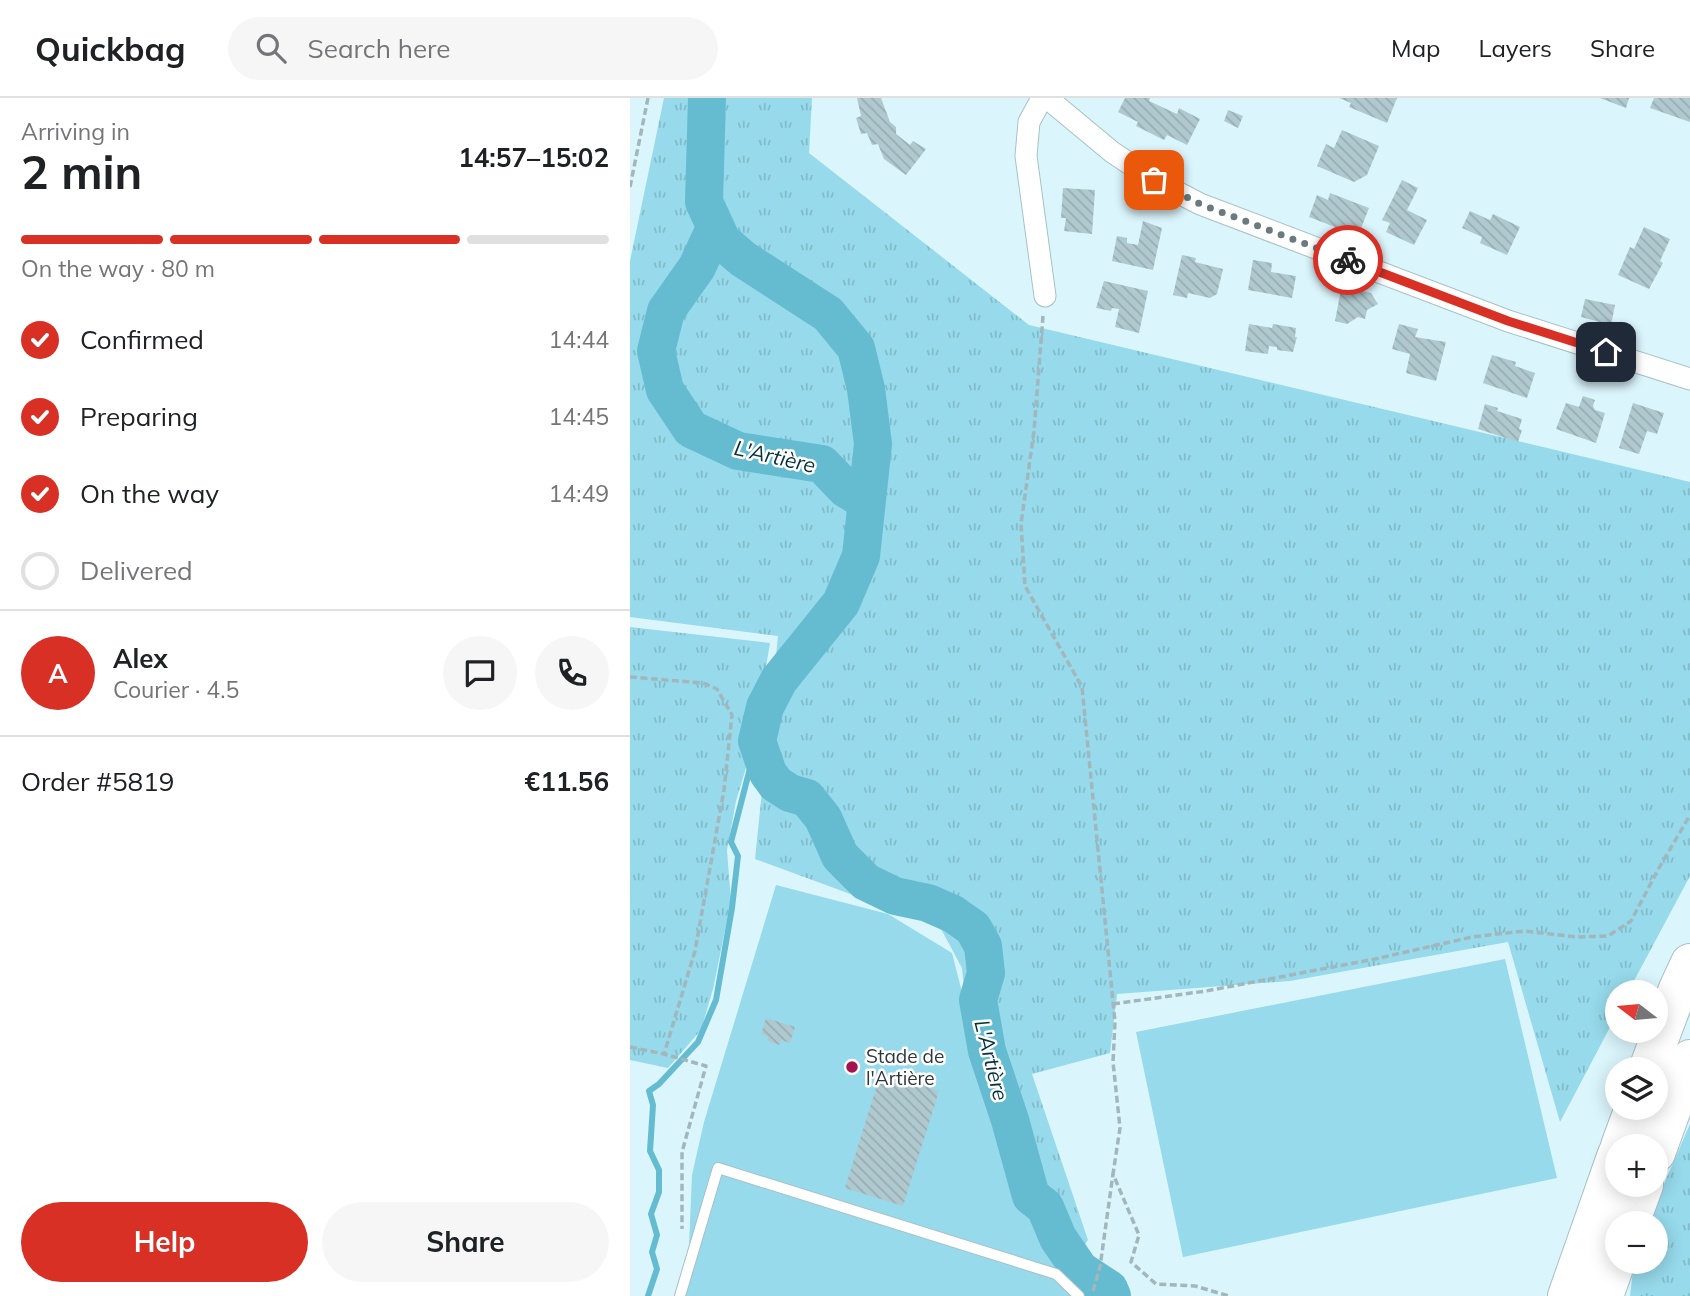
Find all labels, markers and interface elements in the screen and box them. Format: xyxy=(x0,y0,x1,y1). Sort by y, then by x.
search box xyxy=(228,17,718,80)
text: Quickbag xyxy=(35,28,186,69)
icon: search xyxy=(252,29,290,67)
text: Search here xyxy=(308,32,450,65)
text: Map xyxy=(1391,33,1440,63)
text: Layers xyxy=(1478,33,1552,63)
text: Share xyxy=(1590,33,1655,63)
text: Arriving in xyxy=(21,117,130,146)
text: 14:57–15:02 xyxy=(458,141,609,174)
text: 2 min xyxy=(21,143,142,201)
pin xyxy=(1124,150,1184,210)
icon: bag xyxy=(1135,161,1173,199)
courier xyxy=(1313,225,1383,295)
icon: bike xyxy=(1329,241,1367,279)
text: On the way · 80 m xyxy=(21,254,215,283)
icon: check xyxy=(21,321,59,359)
pin xyxy=(1576,322,1636,382)
text: Confirmed xyxy=(80,323,204,356)
text: 14:44 xyxy=(549,325,609,354)
icon: home xyxy=(1587,333,1625,371)
icon: check xyxy=(21,398,59,436)
text: Preparing xyxy=(80,400,198,433)
text: 14:45 xyxy=(549,402,609,431)
water label: L'Artière xyxy=(732,434,818,478)
icon: check xyxy=(21,475,59,513)
text: On the way xyxy=(80,477,219,510)
text: 14:49 xyxy=(549,479,609,508)
text: Delivered xyxy=(80,554,193,587)
button: chat xyxy=(443,636,517,710)
button: phone xyxy=(535,636,609,710)
text: Alex xyxy=(113,642,168,675)
text: A xyxy=(48,657,68,690)
text: Courier · 4.5 xyxy=(113,675,239,704)
text: Order #5819 xyxy=(21,765,174,798)
text: €11.56 xyxy=(525,765,609,798)
north arrow xyxy=(1605,980,1668,1043)
map controls xyxy=(1605,980,1668,1274)
water label: L'Artière xyxy=(969,1017,1015,1103)
place label: Stade de l'Artière xyxy=(866,1044,944,1090)
button: layers xyxy=(1605,1057,1668,1120)
marker: Stade de l'Artière xyxy=(844,1059,860,1075)
button: + xyxy=(1605,1134,1668,1197)
button: Help xyxy=(21,1202,308,1282)
button: Share xyxy=(322,1202,609,1282)
button: − xyxy=(1605,1211,1668,1274)

